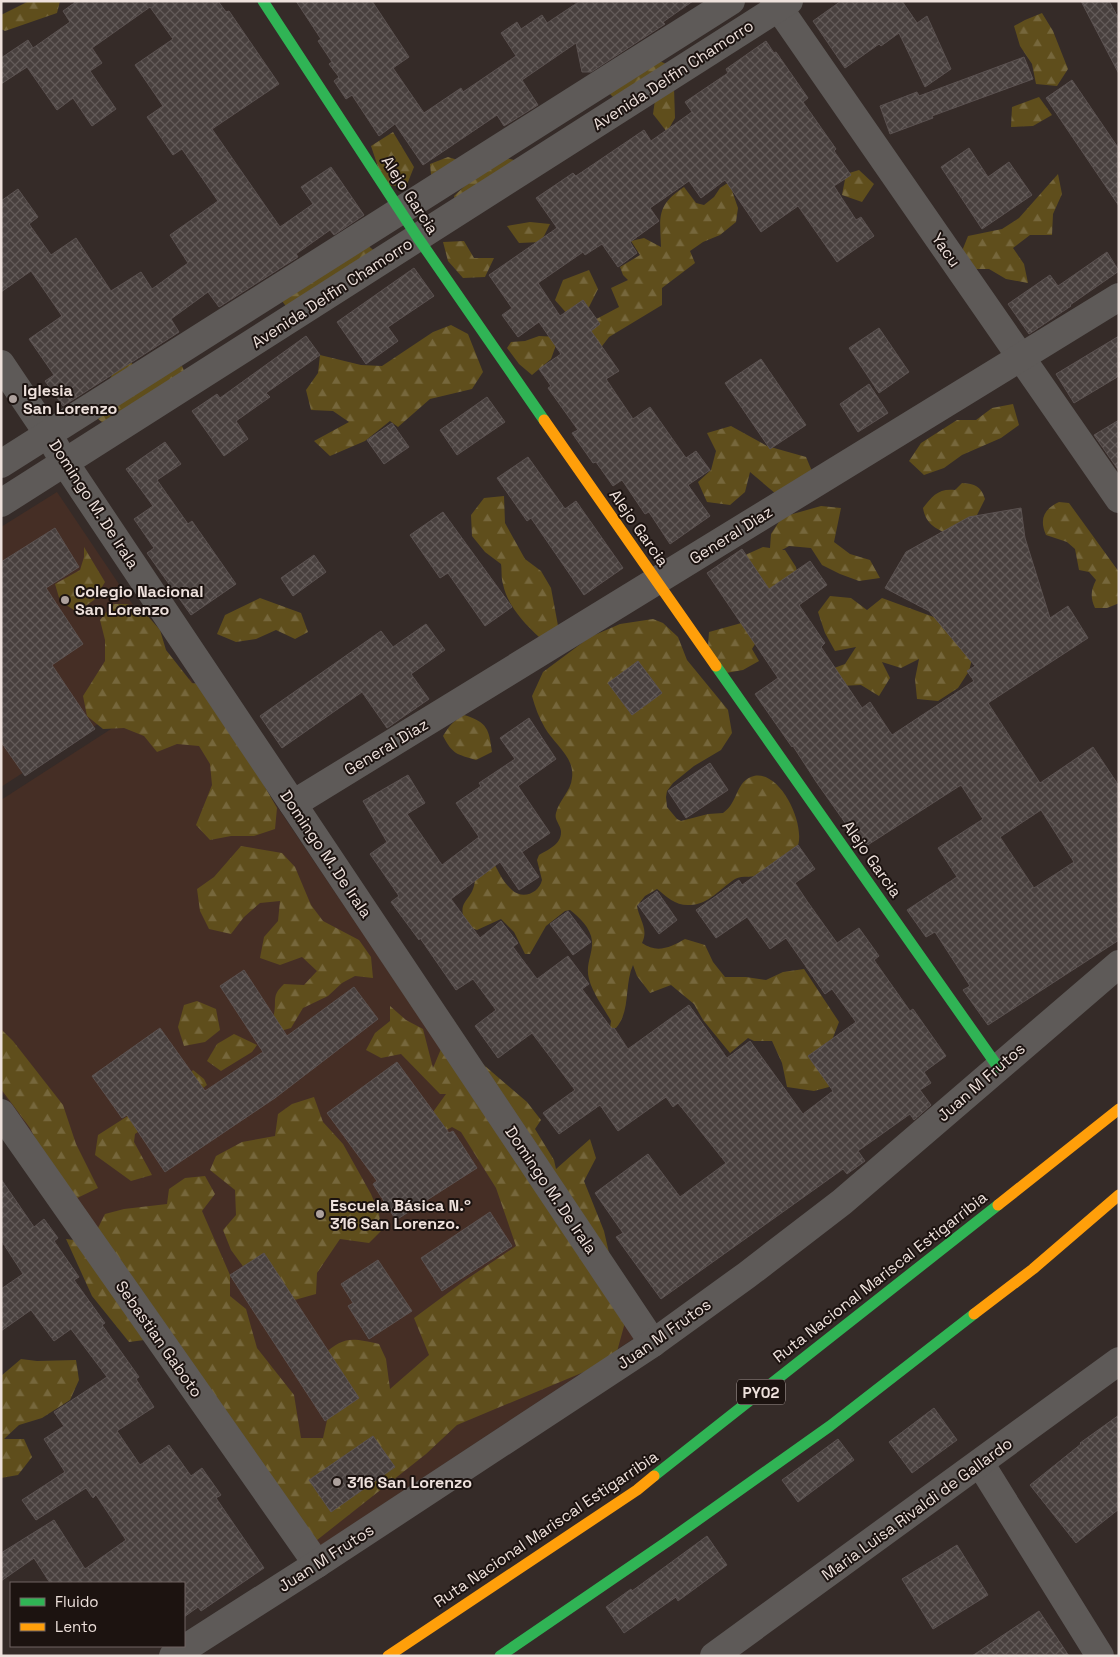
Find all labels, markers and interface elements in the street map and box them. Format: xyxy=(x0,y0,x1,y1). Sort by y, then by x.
street label: Avenida Delfin Chamorro xyxy=(588,15,758,135)
street label: Alejo Garcia xyxy=(377,152,443,238)
street label: Yacu xyxy=(927,229,965,271)
street label: Avenida Delfin Chamorro xyxy=(247,233,417,353)
place label: Iglesia San Lorenzo xyxy=(23,380,118,419)
marker: Iglesia San Lorenzo xyxy=(7,393,19,405)
street label: Domingo M. De Irala xyxy=(44,435,144,573)
street label: Alejo Garcia xyxy=(605,485,673,571)
street label: General Diaz xyxy=(685,501,777,569)
place label: Colegio Nacional San Lorenzo xyxy=(75,581,204,620)
marker: Colegio Nacional San Lorenzo xyxy=(59,594,71,606)
street label: General Diaz xyxy=(340,714,432,780)
street label: Domingo M. De Irala xyxy=(275,786,377,922)
street label: Alejo Garcia xyxy=(838,816,906,902)
street label: Juan M Frutos xyxy=(933,1038,1029,1126)
street label: Domingo M. De Irala xyxy=(500,1122,602,1258)
street label: Ruta Nacional Mariscal Estigarribia xyxy=(769,1187,991,1367)
place label: Escuela Básica N.º 316 San Lorenzo. xyxy=(330,1195,471,1234)
marker: Escuela Básica N.º 316 San Lorenzo. xyxy=(314,1208,326,1220)
street label: Sebastian Gaboto xyxy=(111,1276,207,1402)
street label: Juan M Frutos xyxy=(613,1294,715,1374)
road number: PY02 xyxy=(737,1380,785,1404)
street label: Maria Luisa Rivaldi de Gallardo xyxy=(817,1433,1017,1585)
street label: Ruta Nacional Mariscal Estigarribia xyxy=(430,1446,662,1612)
place label: 316 San Lorenzo xyxy=(347,1472,472,1493)
marker: 316 San Lorenzo xyxy=(331,1476,343,1488)
street label: Juan M Frutos xyxy=(274,1519,378,1597)
legend xyxy=(10,1582,185,1647)
text: Fluido xyxy=(55,1592,99,1611)
text: Lento xyxy=(55,1617,97,1636)

